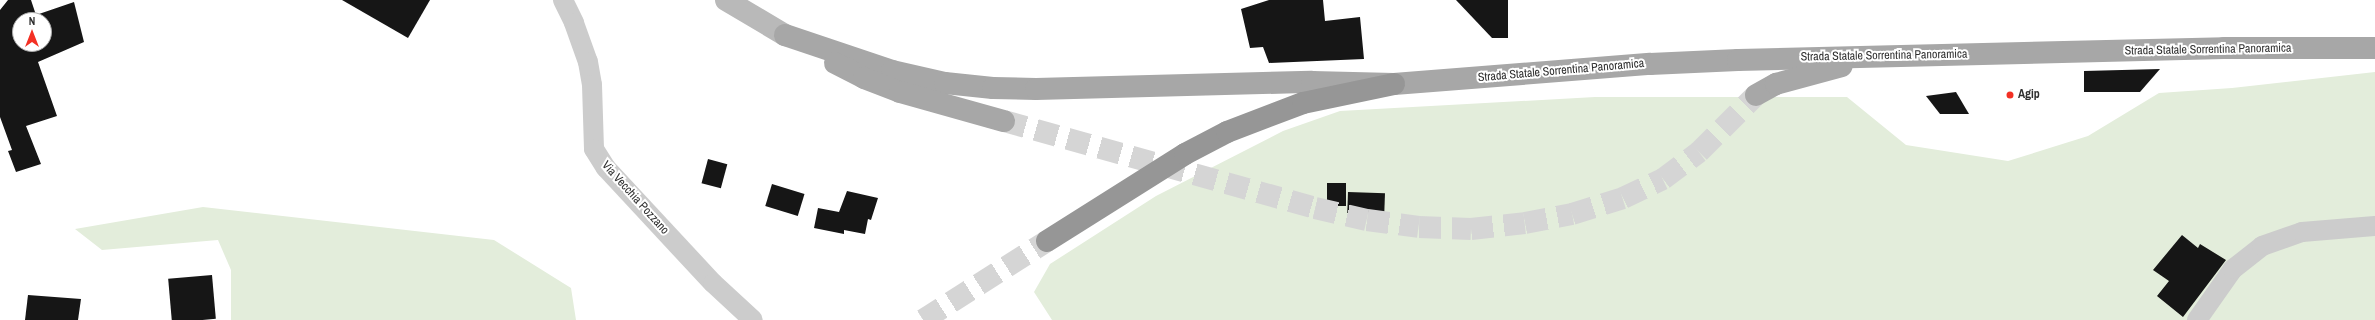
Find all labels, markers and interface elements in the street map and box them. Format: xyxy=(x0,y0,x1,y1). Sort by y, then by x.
north arrow xyxy=(12,12,52,52)
text: N xyxy=(29,14,35,28)
street label: Strada Statale Sorrentina Panoramica xyxy=(2124,41,2292,59)
street label: Strada Statale Sorrentina Panoramica xyxy=(1800,47,1968,65)
street label: Strada Statale Sorrentina Panoramica xyxy=(1477,57,1645,85)
place label: Agip xyxy=(2018,88,2040,102)
marker: Agip xyxy=(2005,90,2015,100)
street label: Via Vecchia Pozzano xyxy=(598,158,672,238)

